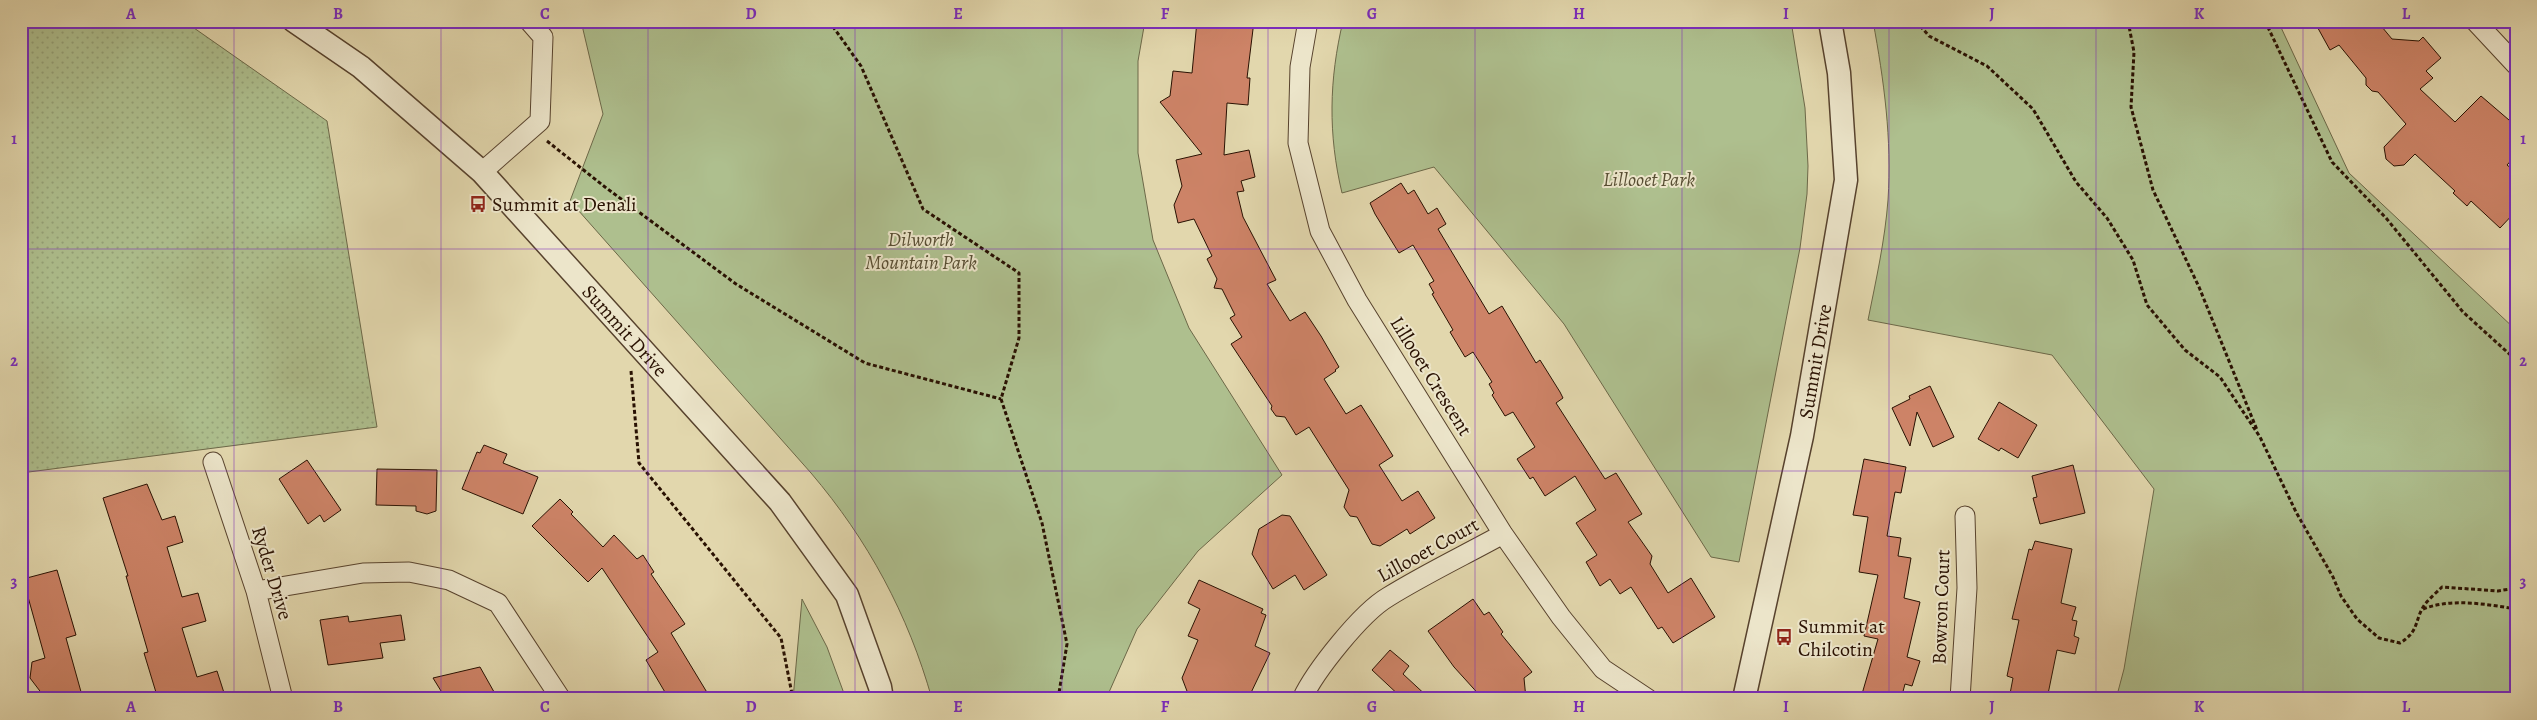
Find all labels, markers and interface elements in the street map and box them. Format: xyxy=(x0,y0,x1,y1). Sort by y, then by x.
text: A xyxy=(125,3,137,25)
text: B xyxy=(333,3,343,25)
text: C xyxy=(540,3,550,25)
text: D xyxy=(745,3,757,25)
text: E xyxy=(953,3,963,25)
text: F xyxy=(1161,3,1170,25)
text: G xyxy=(1367,3,1377,25)
text: H xyxy=(1573,3,1585,25)
text: I xyxy=(1783,3,1789,25)
text: J xyxy=(1989,3,1995,25)
text: K xyxy=(2194,3,2205,25)
text: L xyxy=(2402,3,2411,25)
text: 1 xyxy=(11,128,17,150)
text: 1 xyxy=(2520,128,2526,150)
park label: Lillooet Park xyxy=(1603,166,1695,193)
place label: Summit at Denali xyxy=(492,191,637,218)
bus stop icon: Summit at Denali xyxy=(468,194,488,214)
park label: Dilworth Mountain Park xyxy=(865,226,977,276)
street label: Summit Drive xyxy=(576,278,674,383)
street label: Summit Drive xyxy=(1792,302,1838,421)
street label: Lillooet Crescent xyxy=(1383,311,1479,441)
text: 2 xyxy=(10,350,18,372)
text: 2 xyxy=(2519,350,2527,372)
street label: Lillooet Court xyxy=(1372,511,1484,589)
street label: Ryder Drive xyxy=(245,523,299,623)
street label: Bowron Court xyxy=(1926,549,1957,665)
text: 3 xyxy=(11,571,18,593)
text: 3 xyxy=(2520,571,2527,593)
place label: Summit at Chilcotin xyxy=(1798,613,1885,663)
bus stop icon: Summit at Chilcotin xyxy=(1774,627,1794,647)
text: A xyxy=(125,696,137,718)
text: B xyxy=(333,696,343,718)
text: C xyxy=(540,696,550,718)
text: D xyxy=(745,696,757,718)
text: E xyxy=(953,696,963,718)
text: F xyxy=(1161,696,1170,718)
text: G xyxy=(1367,696,1377,718)
text: H xyxy=(1573,696,1585,718)
text: I xyxy=(1783,696,1789,718)
text: J xyxy=(1989,696,1995,718)
text: K xyxy=(2194,696,2205,718)
text: L xyxy=(2402,696,2411,718)

